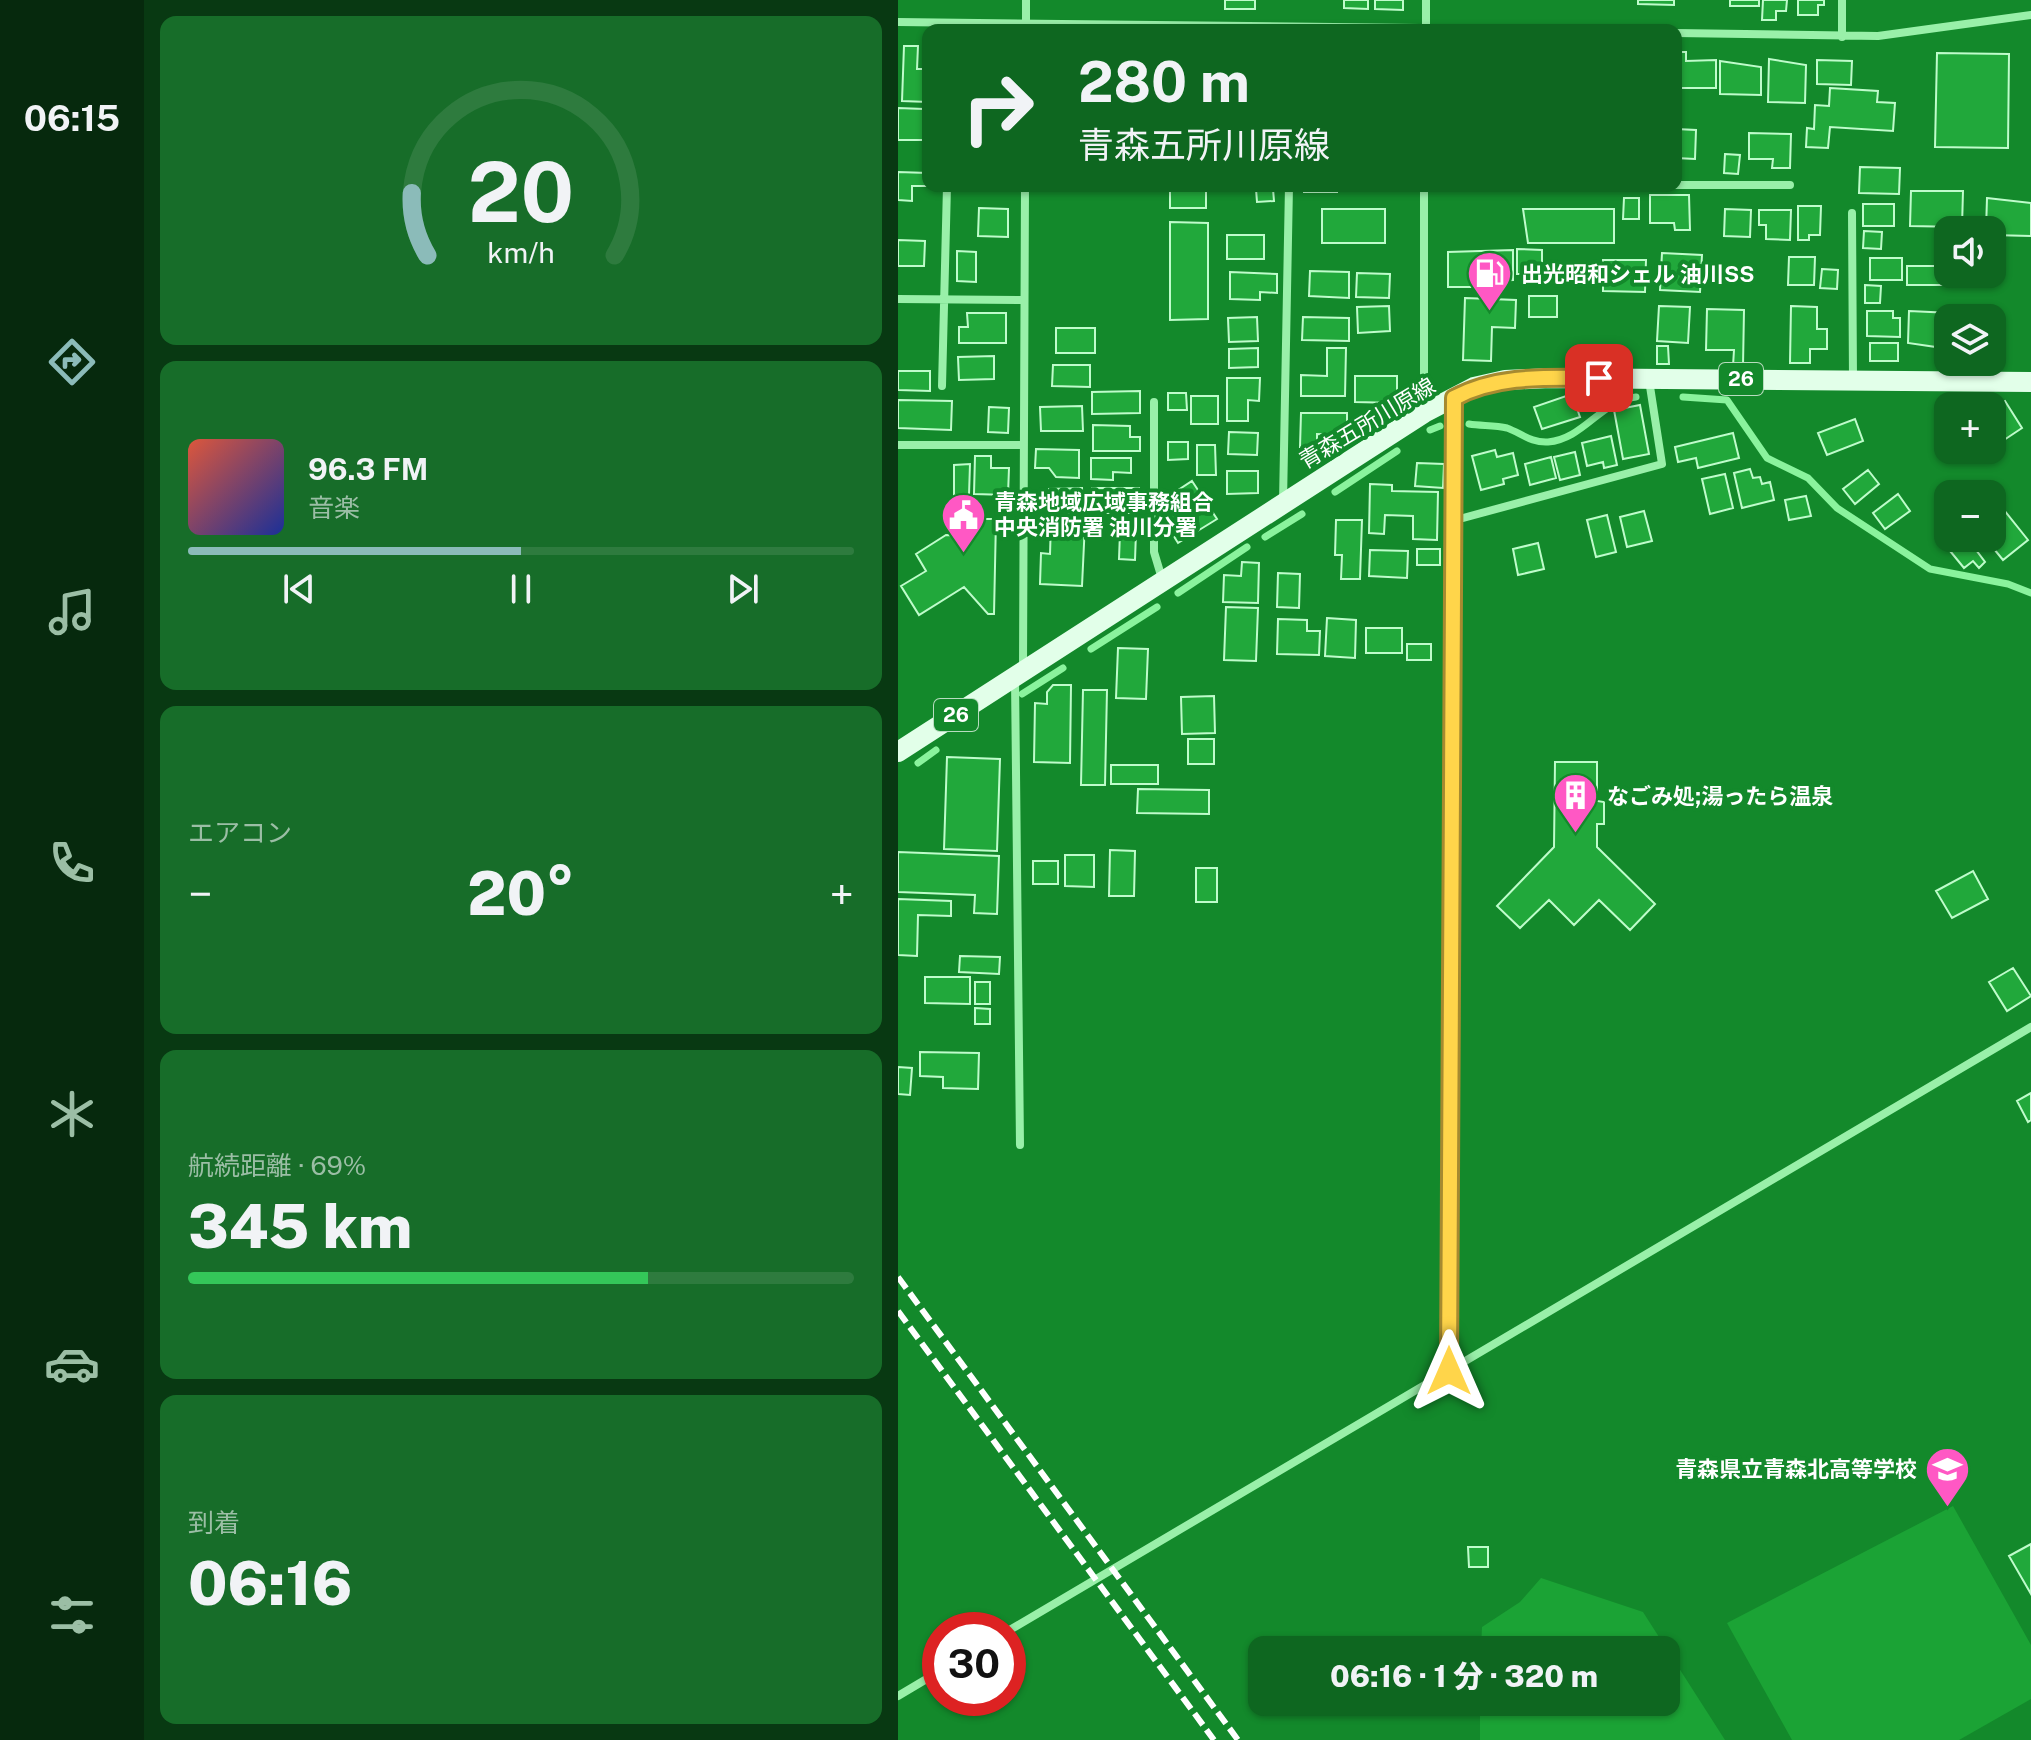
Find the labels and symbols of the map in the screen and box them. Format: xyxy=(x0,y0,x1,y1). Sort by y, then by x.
fuel station icon: 出光昭和シェル 油川SS xyxy=(1466,250,1514,313)
place label: 出光昭和シェル 油川SS xyxy=(1521,261,1755,287)
pin xyxy=(1565,344,1633,412)
road number: 26 xyxy=(1719,363,1763,395)
street label: 青森五所川原線 xyxy=(1294,372,1440,474)
place label: 青森地域広域事務組合 中央消防署 油川分署 xyxy=(994,489,1214,540)
public building icon: 青森地域広域事務組合 中央消防署 油川分署 xyxy=(939,491,987,554)
road number: 26 xyxy=(934,699,978,731)
building icon: なごみ処;湯ったら温泉 xyxy=(1552,772,1600,835)
place label: なごみ処;湯ったら温泉 xyxy=(1607,783,1833,809)
position arrow xyxy=(1407,1329,1491,1413)
school or university icon: 青森県立青森北高等学校 xyxy=(1924,1445,1972,1508)
place label: 青森県立青森北高等学校 xyxy=(1675,1456,1917,1482)
speed limit sign: 30 xyxy=(922,1612,1026,1716)

